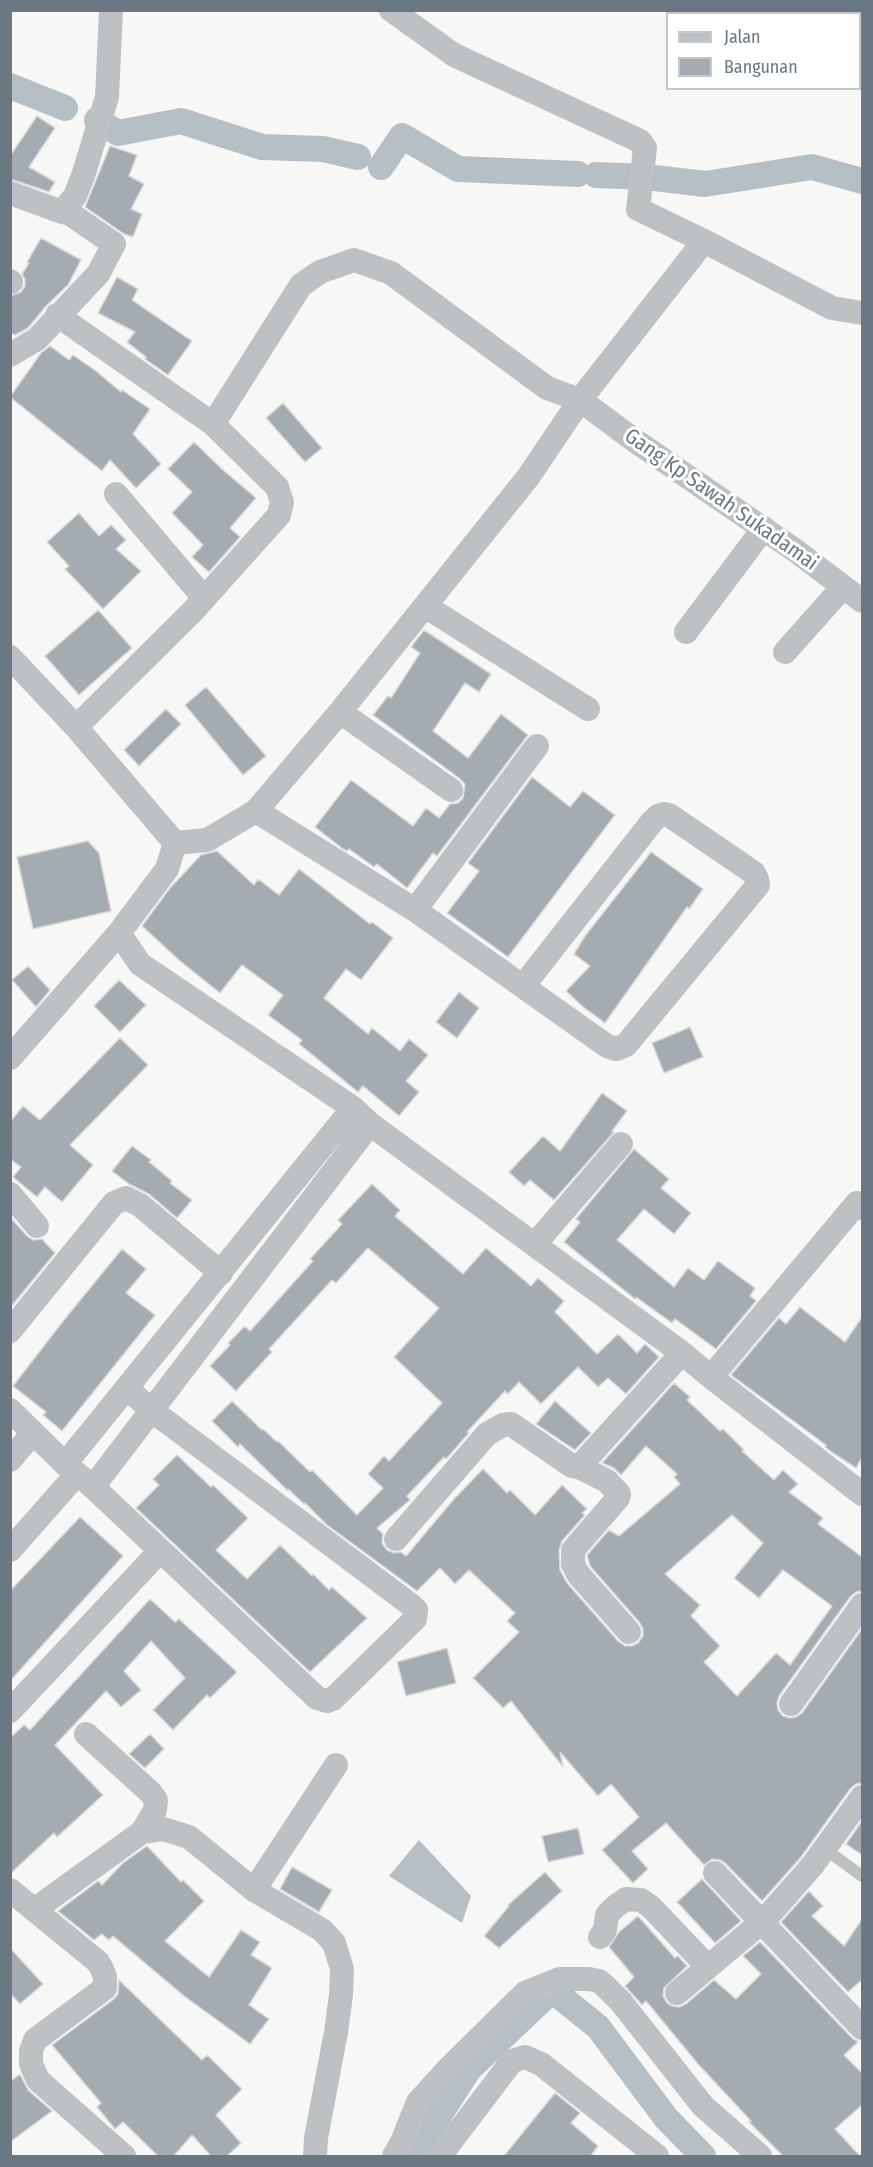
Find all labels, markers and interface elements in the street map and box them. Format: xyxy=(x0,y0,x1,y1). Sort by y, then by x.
legend xyxy=(666,12,861,90)
text: Jalan xyxy=(724,26,761,48)
text: Bangunan xyxy=(724,56,798,78)
street label: Gang Kp Sawah Sukadamai xyxy=(619,424,823,576)

